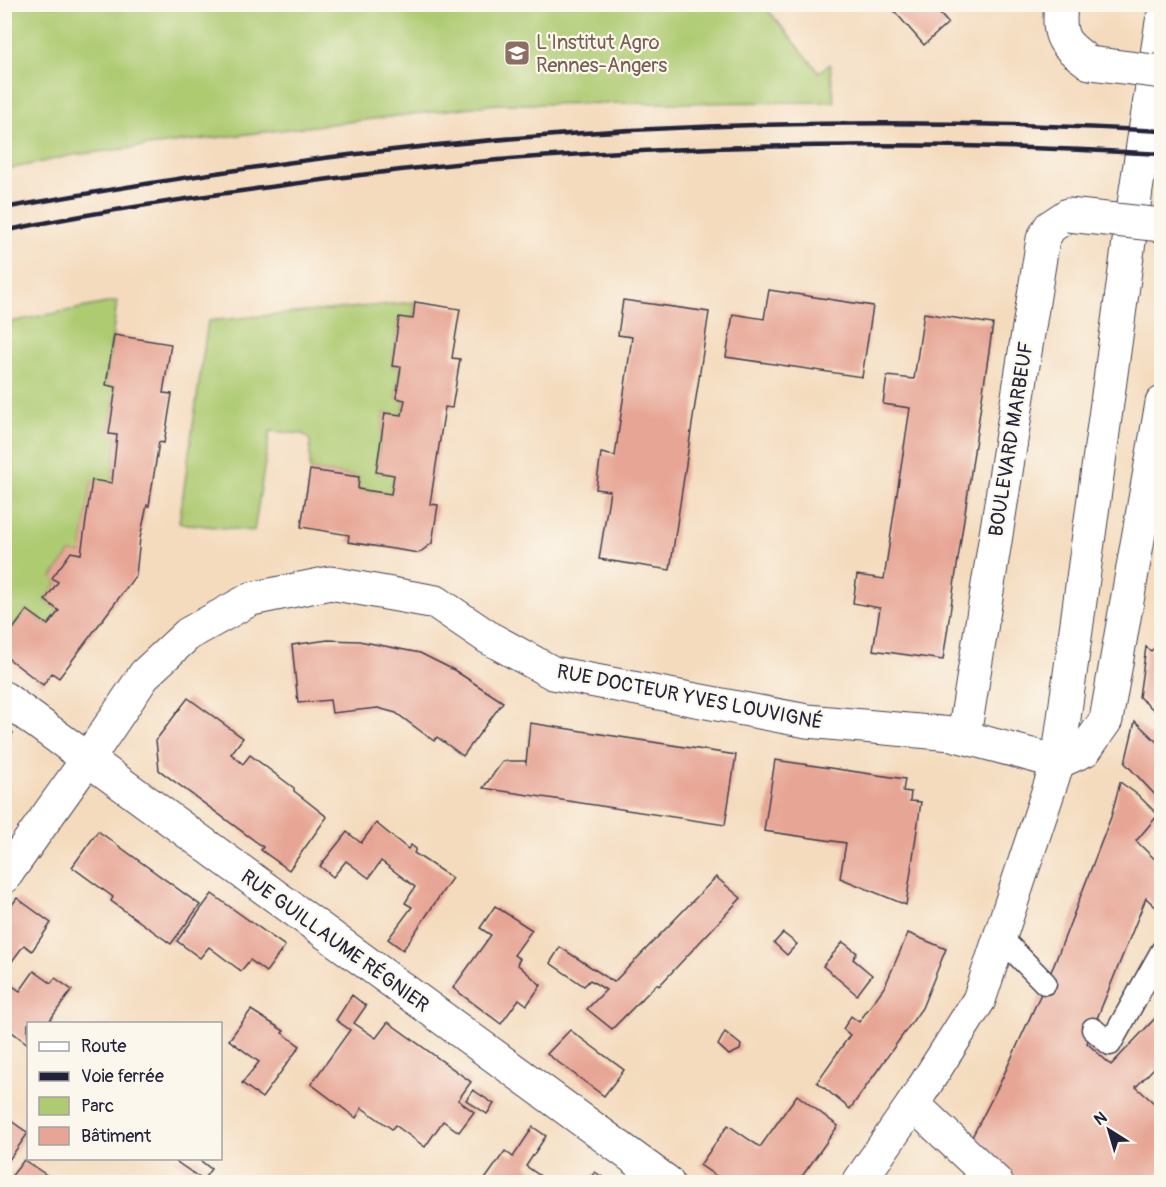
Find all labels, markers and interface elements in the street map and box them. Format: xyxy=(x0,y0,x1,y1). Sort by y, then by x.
place label: L'Institut Agro Rennes-Angers xyxy=(536,30,667,78)
school or university icon: L'Institut Agro Rennes-Angers xyxy=(502,38,532,68)
street label: BOULEVARD MARBEUF xyxy=(983,340,1039,538)
street label: RUE DOCTEUR YVES LOUVIGNÉ xyxy=(555,659,825,735)
street label: RUE GUILLAUME RÉGNIER xyxy=(236,864,434,1018)
legend xyxy=(27,1022,222,1160)
text: Route xyxy=(81,1035,126,1058)
text: Voie ferrée xyxy=(81,1065,164,1088)
text: Parc xyxy=(81,1095,114,1118)
north arrow xyxy=(1079,1100,1139,1160)
text: N xyxy=(1090,1107,1111,1130)
text: Bâtiment xyxy=(81,1125,152,1148)

